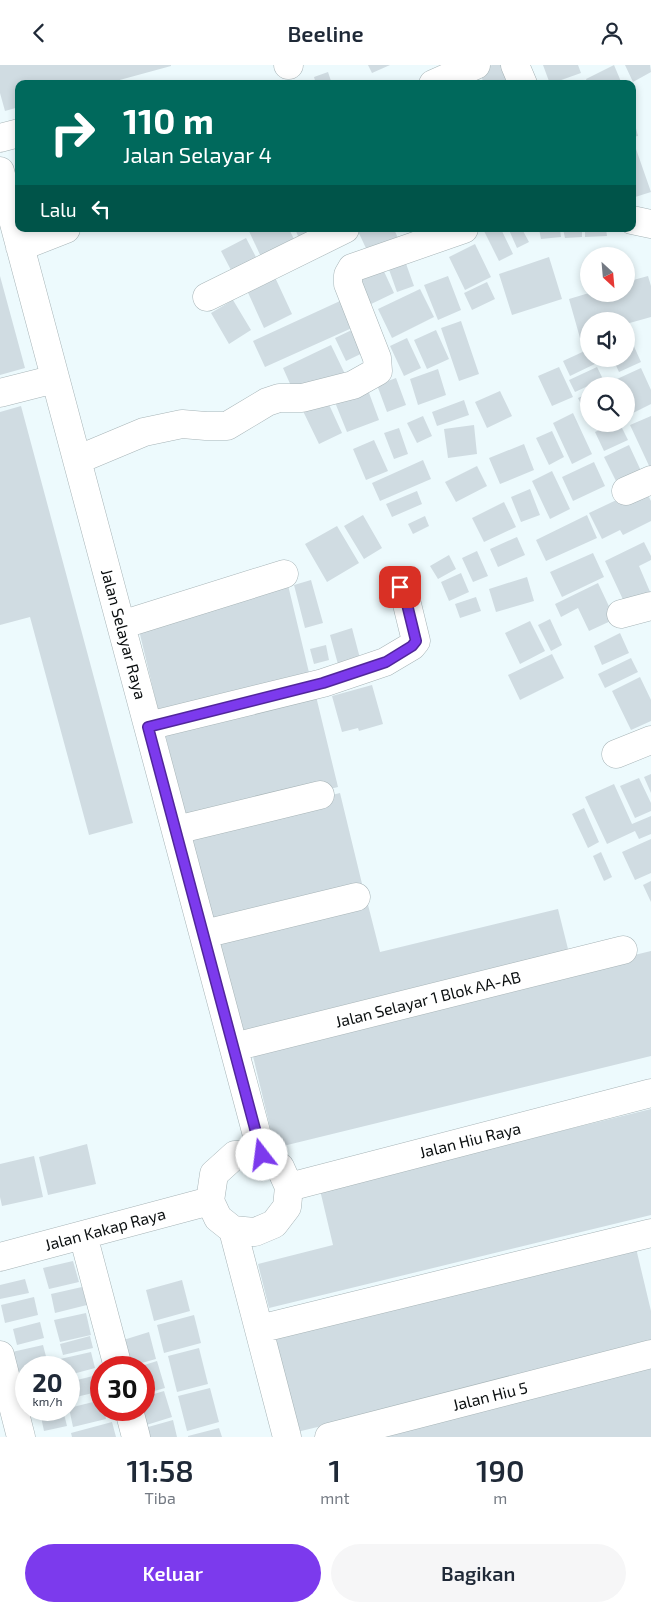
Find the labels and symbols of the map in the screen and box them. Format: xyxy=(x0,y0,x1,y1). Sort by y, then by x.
north arrow xyxy=(580,247,635,303)
pin xyxy=(379,566,421,608)
street label: Jalan Selayar Raya xyxy=(98,567,151,701)
street label: Jalan Selayar 1 Blok AA-AB xyxy=(333,966,523,1031)
street label: Jalan Hiu Raya xyxy=(417,1118,523,1161)
position arrow xyxy=(235,1128,287,1180)
street label: Jalan Kakap Raya xyxy=(42,1203,167,1254)
speed limit sign: 30 xyxy=(90,1356,155,1421)
street label: Jalan Hiu 5 xyxy=(450,1377,529,1414)

